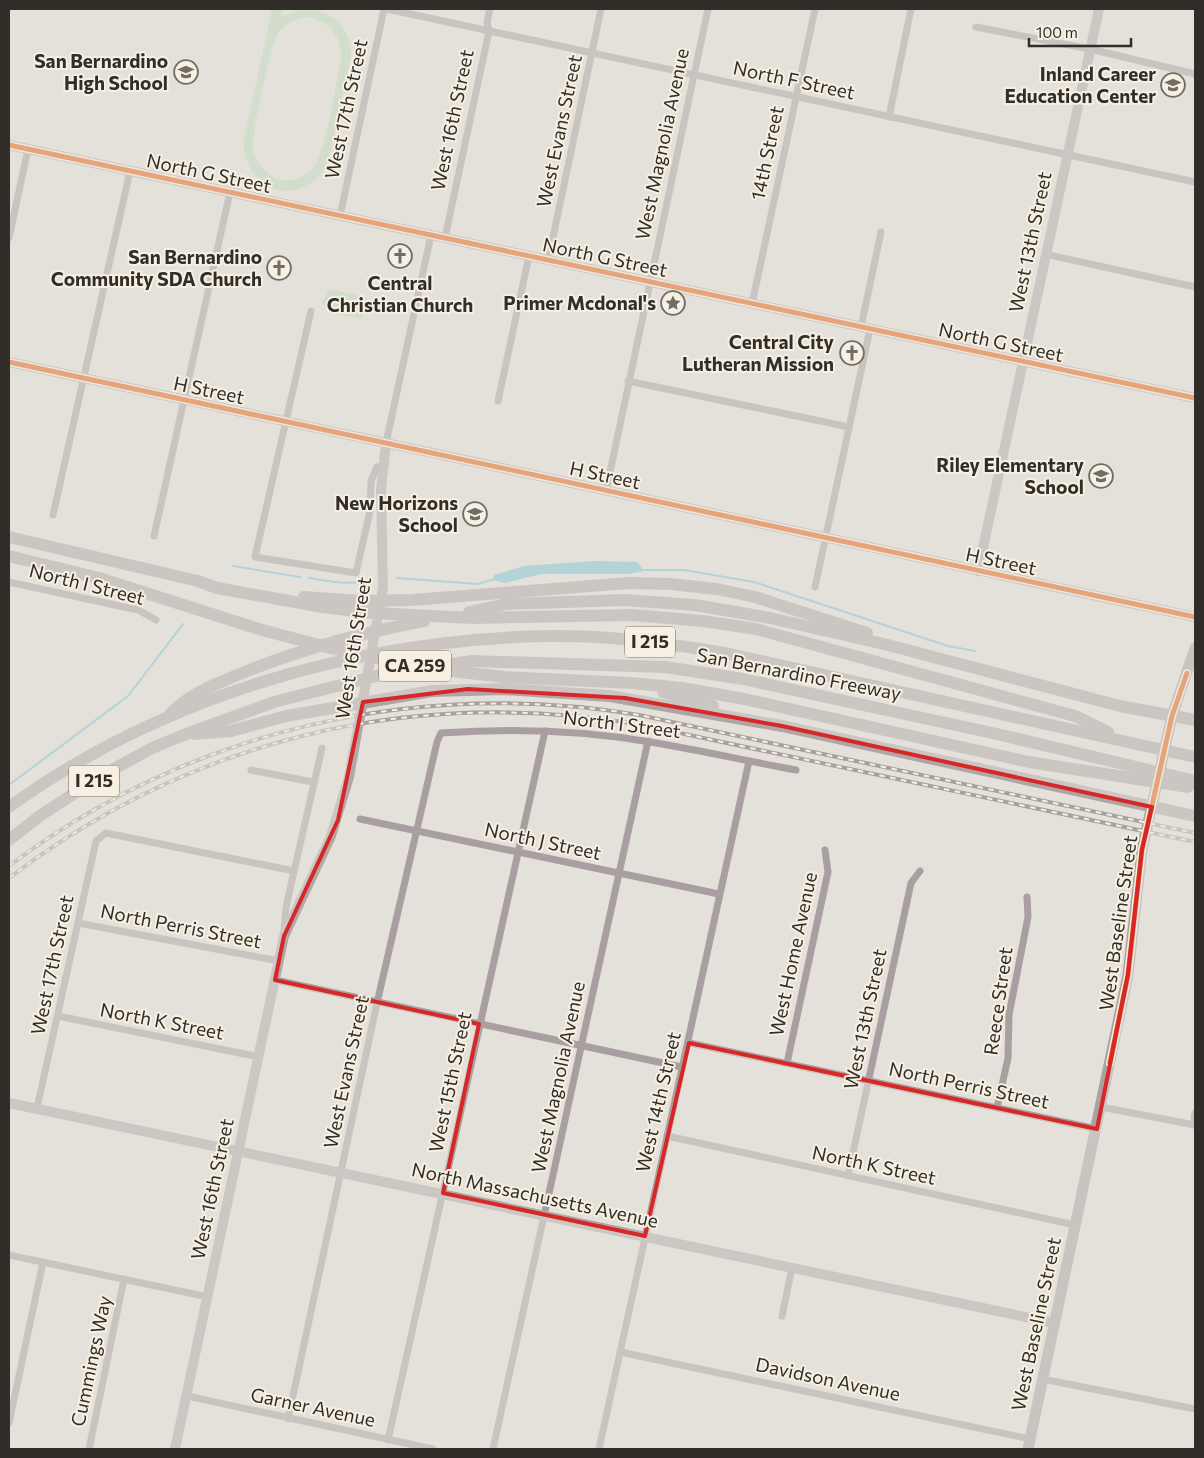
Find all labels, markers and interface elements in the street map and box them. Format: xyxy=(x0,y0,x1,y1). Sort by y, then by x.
scale bar xyxy=(1029,15,1132,47)
text: 100 m xyxy=(1036,23,1078,41)
street label: West 17th Street xyxy=(319,37,372,181)
street label: West Magnolia Avenue xyxy=(630,46,693,242)
street label: West 16th Street xyxy=(425,47,478,193)
place label: San Bernardino High School xyxy=(34,49,168,94)
street label: West Evans Street xyxy=(531,52,586,209)
street label: North F Street xyxy=(731,55,857,104)
school or university icon: San Bernardino High School xyxy=(173,59,199,85)
place label: Inland Career Education Center xyxy=(1004,62,1156,107)
school or university icon: Inland Career Education Center xyxy=(1160,72,1186,98)
street label: 14th Street xyxy=(745,104,788,202)
street label: North G Street xyxy=(145,148,274,197)
street label: West 13th Street xyxy=(1003,169,1056,314)
street label: North G Street xyxy=(541,232,670,281)
church icon: Central Christian Church xyxy=(387,243,413,269)
place label: San Bernardino Community SDA Church xyxy=(51,245,262,290)
church icon: San Bernardino Community SDA Church xyxy=(266,255,292,281)
place label: Central Christian Church xyxy=(327,271,473,316)
place icon: Primer Mcdonal's xyxy=(660,290,686,316)
place label: Primer Mcdonal's xyxy=(503,291,656,314)
street label: North G Street xyxy=(937,317,1066,366)
place label: Central City Lutheran Mission xyxy=(682,330,835,375)
church icon: Central City Lutheran Mission xyxy=(839,340,865,366)
street label: H Street xyxy=(172,371,247,408)
place label: Riley Elementary School xyxy=(936,453,1085,498)
street label: H Street xyxy=(568,456,643,493)
school or university icon: Riley Elementary School xyxy=(1088,463,1114,489)
place label: New Horizons School xyxy=(335,491,458,536)
school or university icon: New Horizons School xyxy=(462,501,488,527)
street label: H Street xyxy=(964,542,1039,579)
street label: North I Street xyxy=(27,558,147,609)
street label: West 16th Street xyxy=(330,575,375,721)
road number: I 215 xyxy=(625,626,675,658)
street label: San Bernardino Freeway xyxy=(695,642,903,705)
road number: CA 259 xyxy=(379,650,451,681)
street label: North I Street xyxy=(562,705,682,742)
road number: I 215 xyxy=(69,766,119,796)
street label: North J Street xyxy=(483,817,604,864)
street label: West Baseline Street xyxy=(1094,834,1141,1012)
street label: West Home Avenue xyxy=(764,870,821,1038)
street label: West 17th Street xyxy=(25,893,78,1037)
street label: North Perris Street xyxy=(99,899,264,952)
street label: Reece Street xyxy=(979,945,1017,1056)
street label: West 13th Street xyxy=(838,946,891,1091)
street label: West Magnolia Avenue xyxy=(526,979,589,1175)
street label: West Evans Street xyxy=(318,993,373,1150)
street label: North K Street xyxy=(98,997,226,1044)
street label: West 15th Street xyxy=(423,1009,476,1154)
street label: West 14th Street xyxy=(630,1029,685,1174)
street label: North Perris Street xyxy=(887,1056,1052,1113)
street label: West 16th Street xyxy=(185,1116,238,1262)
street label: North K Street xyxy=(810,1140,938,1189)
street label: North Massachusetts Avenue xyxy=(410,1157,660,1232)
street label: West Baseline Street xyxy=(1006,1235,1065,1413)
street label: Cummings Way xyxy=(65,1293,116,1428)
street label: Davidson Avenue xyxy=(754,1352,902,1405)
street label: Garner Avenue xyxy=(249,1382,378,1431)

